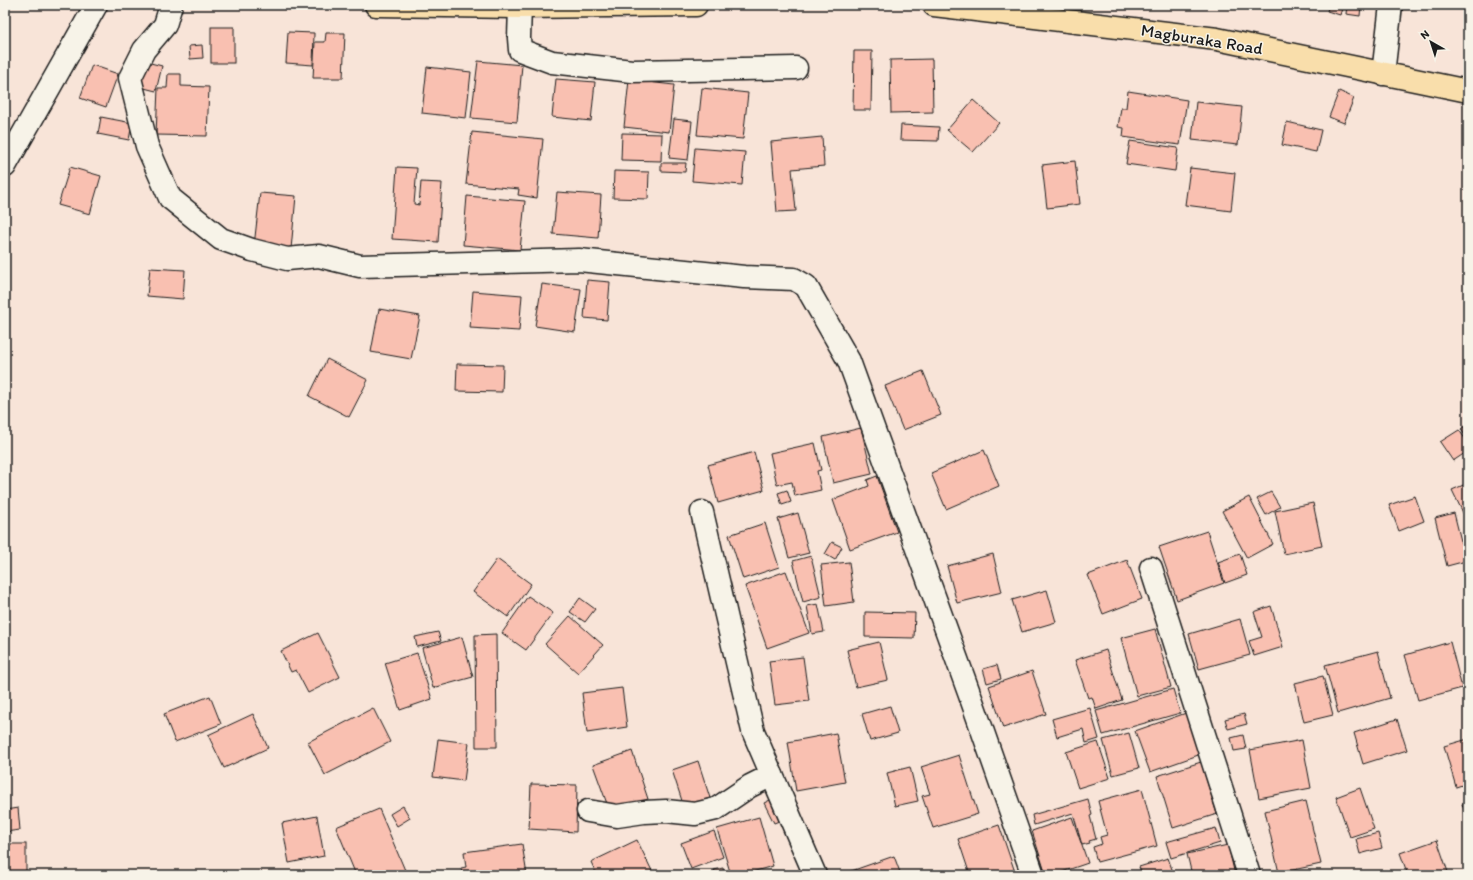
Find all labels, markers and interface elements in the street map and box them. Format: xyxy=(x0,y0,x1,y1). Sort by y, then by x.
street label: Magburaka Road xyxy=(1140,20,1264,58)
north arrow xyxy=(1411,22,1451,62)
text: N xyxy=(1418,27,1432,42)

